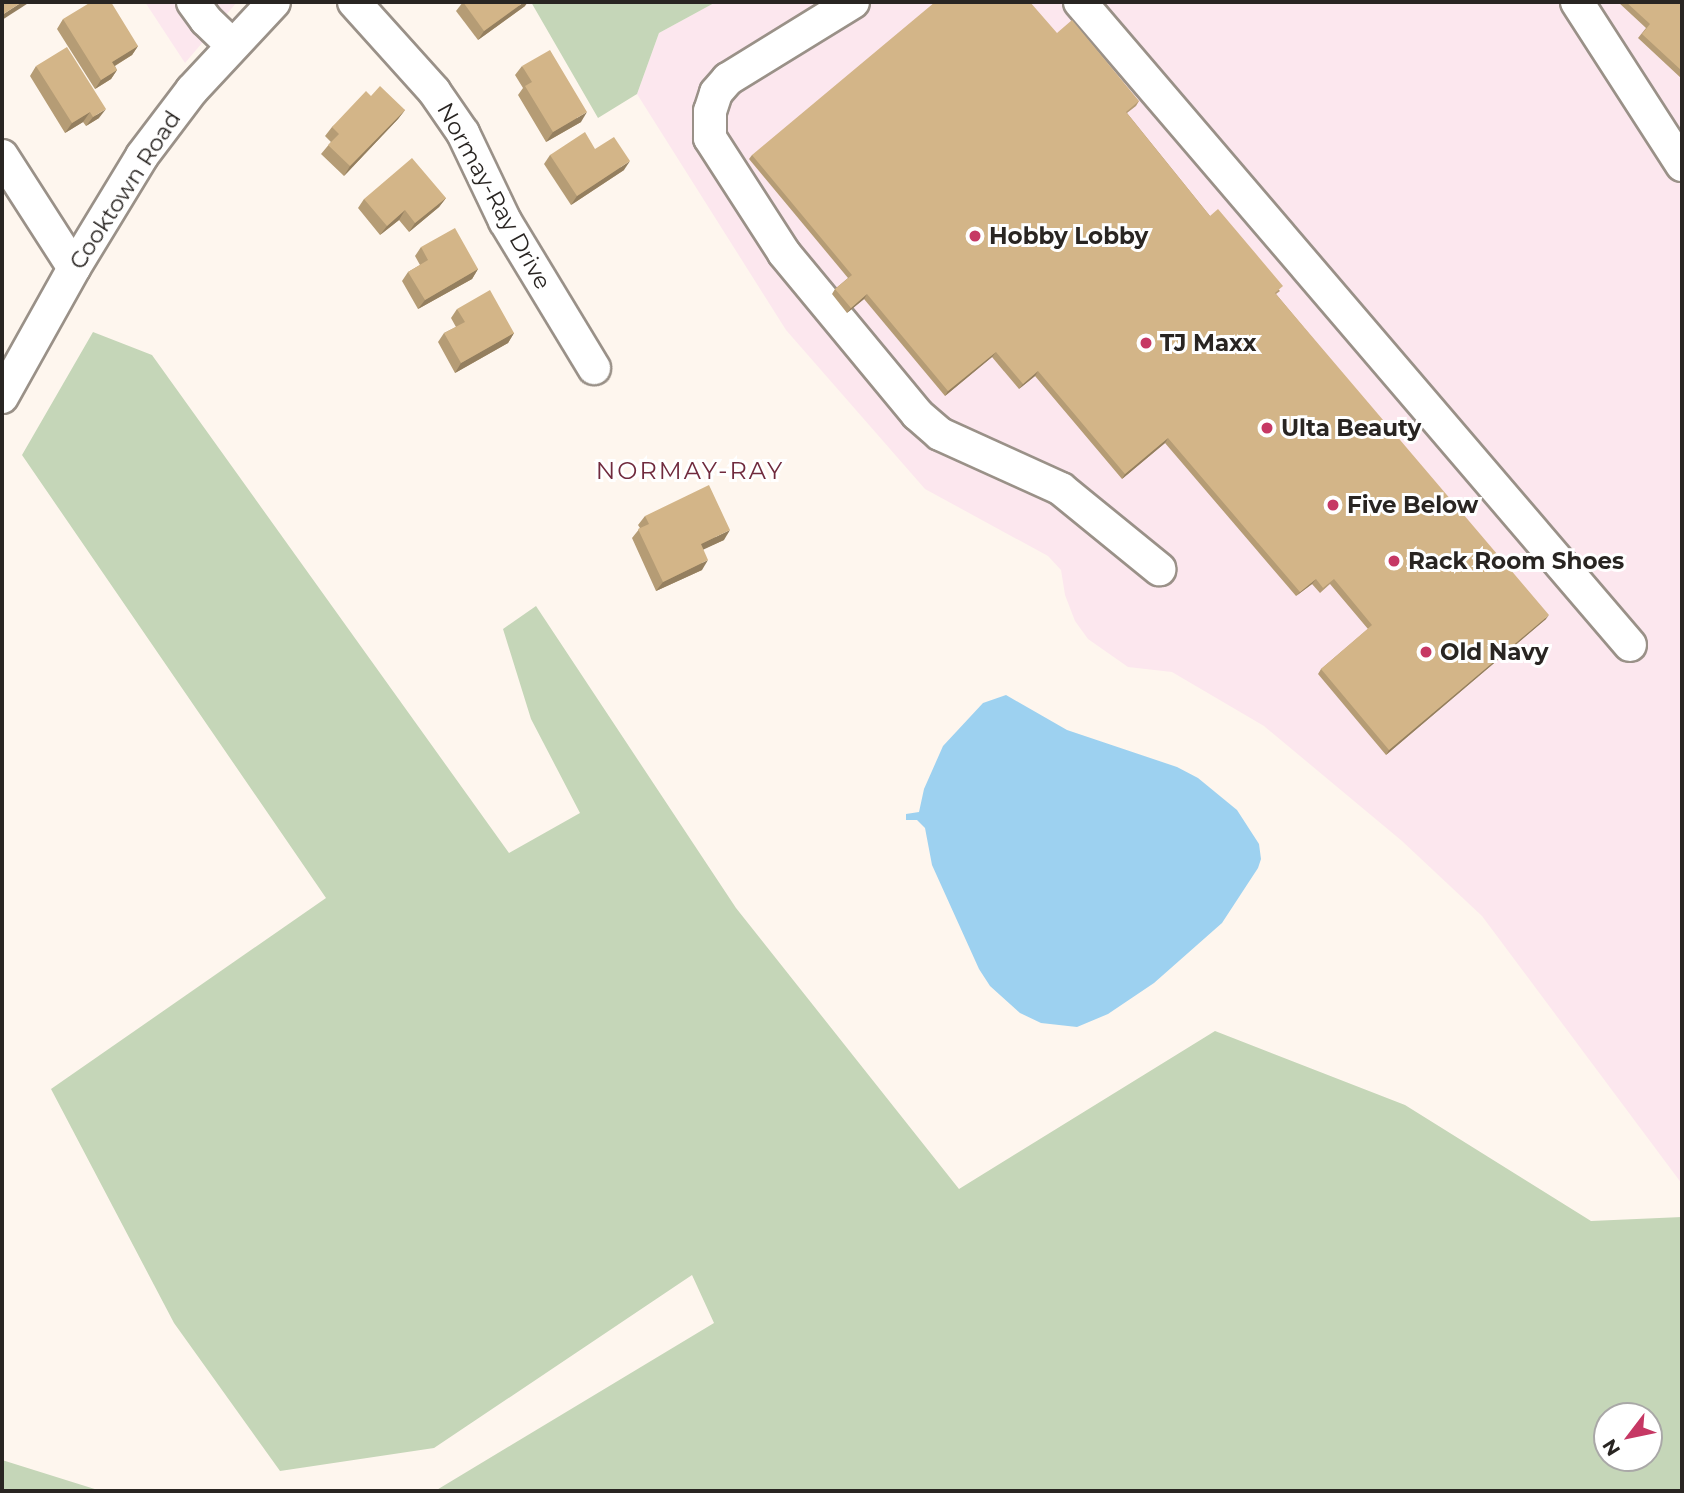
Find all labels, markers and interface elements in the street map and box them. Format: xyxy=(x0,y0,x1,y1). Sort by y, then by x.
street label: Normay-Ray Drive xyxy=(431,98,557,294)
street label: Cooktown Road xyxy=(64,106,186,274)
place label: Hobby Lobby xyxy=(989,222,1148,250)
marker: Hobby Lobby xyxy=(967,228,983,244)
place label: TJ Maxx xyxy=(1160,329,1256,357)
marker: TJ Maxx xyxy=(1138,335,1154,351)
place label: Ulta Beauty xyxy=(1281,414,1421,442)
marker: Ulta Beauty xyxy=(1259,420,1275,436)
district label: NORMAY-RAY xyxy=(597,457,783,485)
place label: Five Below xyxy=(1347,491,1478,519)
marker: Five Below xyxy=(1325,497,1341,513)
place label: Rack Room Shoes xyxy=(1408,547,1624,575)
marker: Rack Room Shoes xyxy=(1386,553,1402,569)
place label: Old Navy xyxy=(1440,638,1548,666)
marker: Old Navy xyxy=(1418,644,1434,660)
north arrow xyxy=(1593,1402,1663,1472)
text: N xyxy=(1598,1435,1625,1460)

